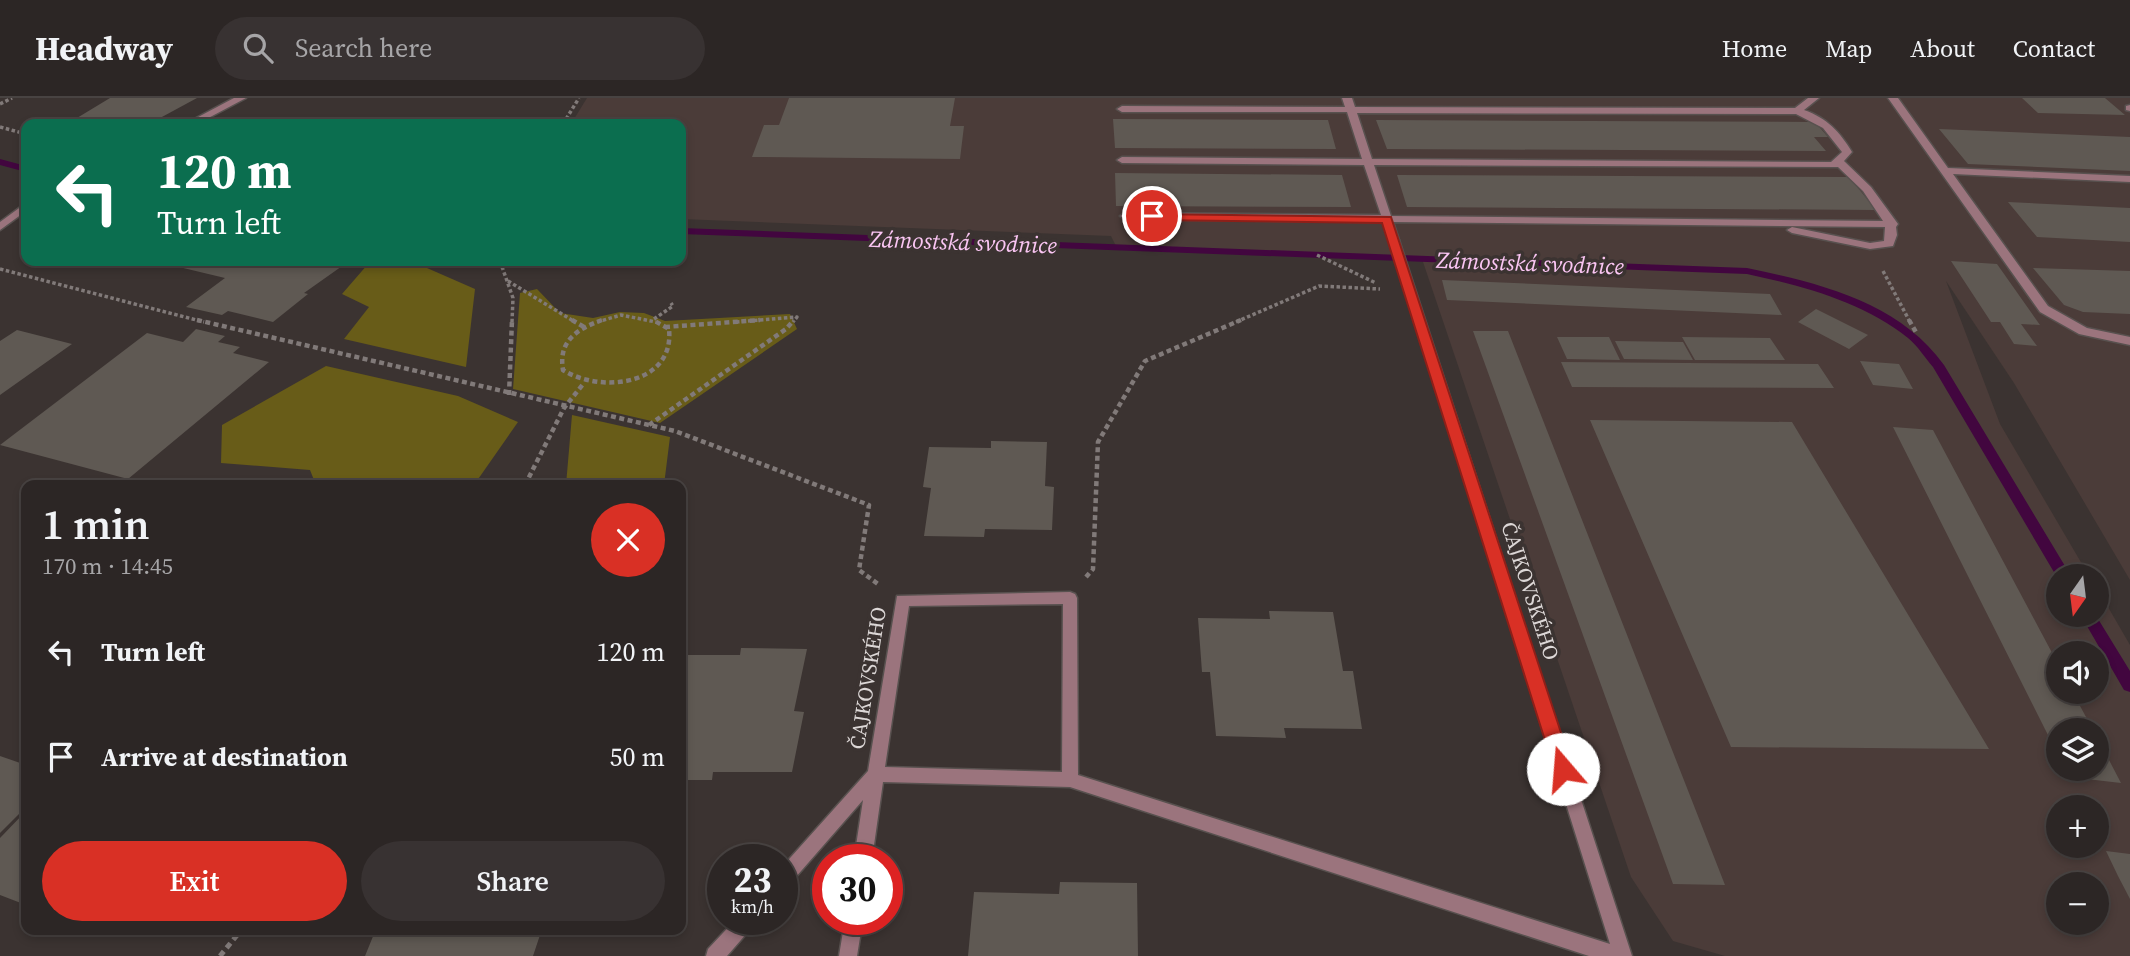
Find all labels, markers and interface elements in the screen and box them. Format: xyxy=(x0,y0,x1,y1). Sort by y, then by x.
search box xyxy=(215,17,705,80)
text: Headway xyxy=(35,26,173,71)
icon: search xyxy=(239,29,277,67)
text: Search here xyxy=(295,30,432,66)
text: Home xyxy=(1722,32,1787,65)
text: Map xyxy=(1825,32,1872,65)
text: About xyxy=(1910,32,1975,65)
text: Contact xyxy=(2013,32,2095,65)
text: 120 m xyxy=(157,137,292,204)
icon: left xyxy=(42,147,133,238)
pin xyxy=(1122,186,1182,246)
icon: arrive xyxy=(1133,197,1171,235)
text: Turn left xyxy=(157,201,281,245)
water label: Zámostská svodnice xyxy=(868,223,1058,261)
water label: Zámostská svodnice xyxy=(1435,244,1625,282)
text: 1 min xyxy=(42,495,150,553)
button: close xyxy=(591,503,665,577)
street label: ČAJKOVSKÉHO xyxy=(1494,518,1567,664)
text: 170 m · 14:45 xyxy=(42,550,173,582)
north arrow xyxy=(2046,564,2109,626)
map controls xyxy=(2046,564,2109,935)
street label: ČAJKOVSKÉHO xyxy=(842,605,893,751)
icon: left xyxy=(42,633,80,671)
text: Turn left xyxy=(101,634,205,670)
text: 120 m xyxy=(597,634,665,670)
button: sound xyxy=(2046,641,2109,704)
button: layers xyxy=(2046,718,2109,781)
position arrow xyxy=(1526,732,1600,806)
icon: arrive xyxy=(42,738,80,776)
text: Arrive at destination xyxy=(101,739,348,775)
text: 50 m xyxy=(610,739,665,775)
button: + xyxy=(2046,795,2109,858)
button: Exit xyxy=(42,841,347,921)
button: Share xyxy=(361,841,665,921)
speed limit sign: 30 xyxy=(812,844,903,935)
text: 23 xyxy=(734,856,771,904)
button: − xyxy=(2046,872,2109,935)
text: km/h xyxy=(731,894,774,919)

